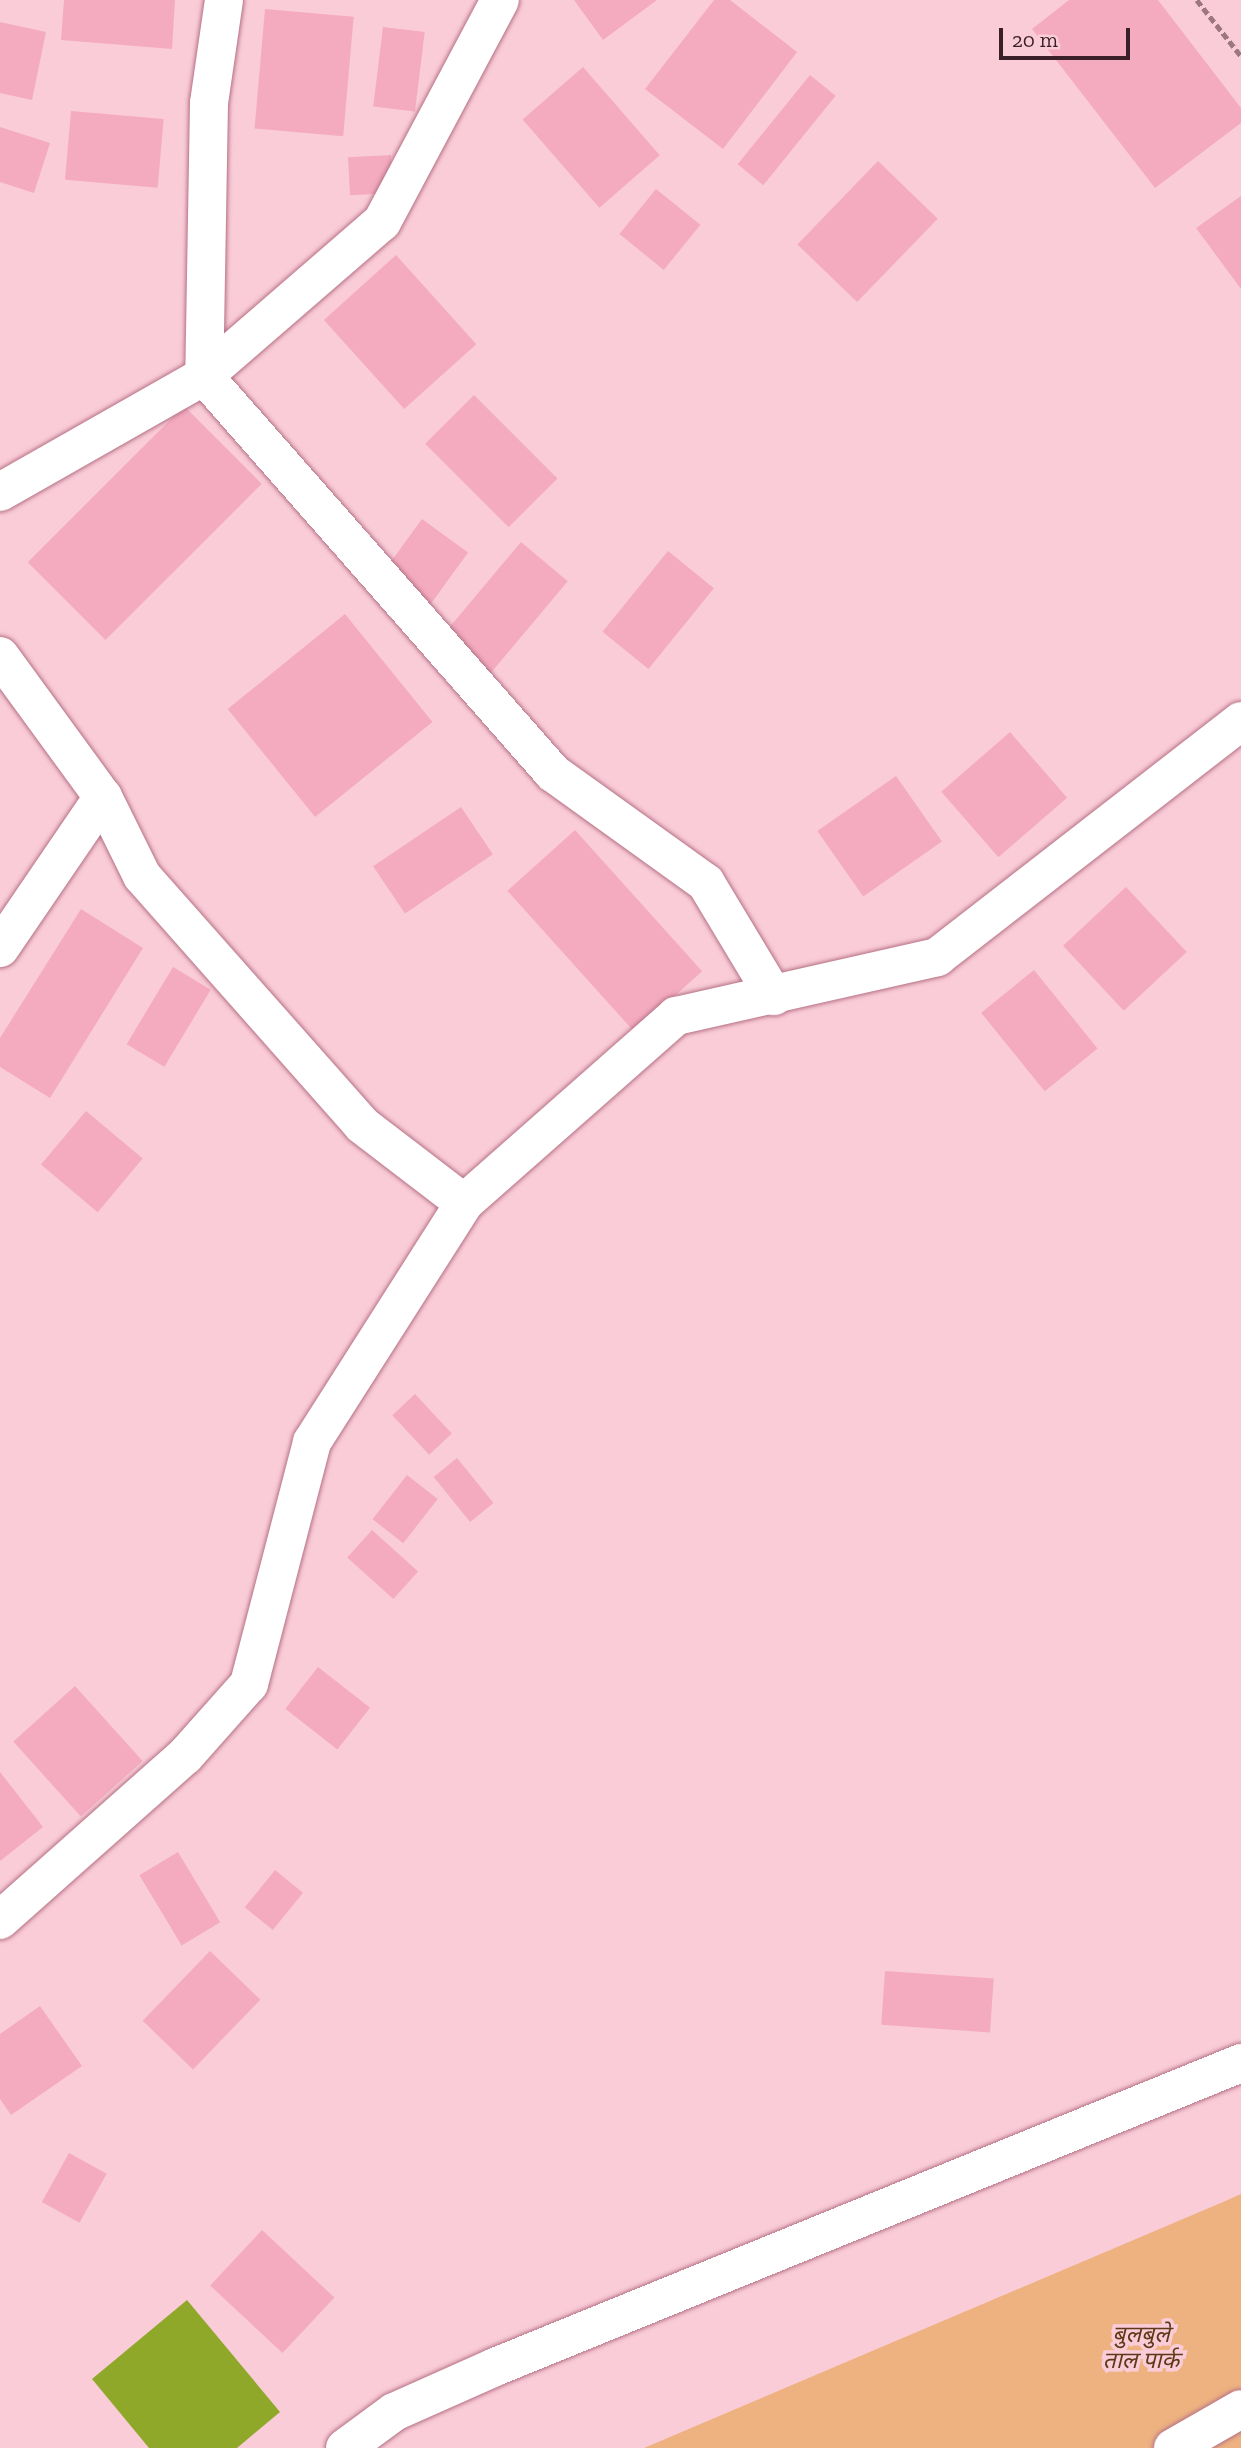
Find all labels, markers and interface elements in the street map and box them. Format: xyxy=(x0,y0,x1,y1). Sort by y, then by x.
scale bar xyxy=(1003,14,1134,58)
text: 20 m xyxy=(1012,27,1058,52)
park label: बुलबुले ताल पार्क xyxy=(1103,2320,1179,2374)

